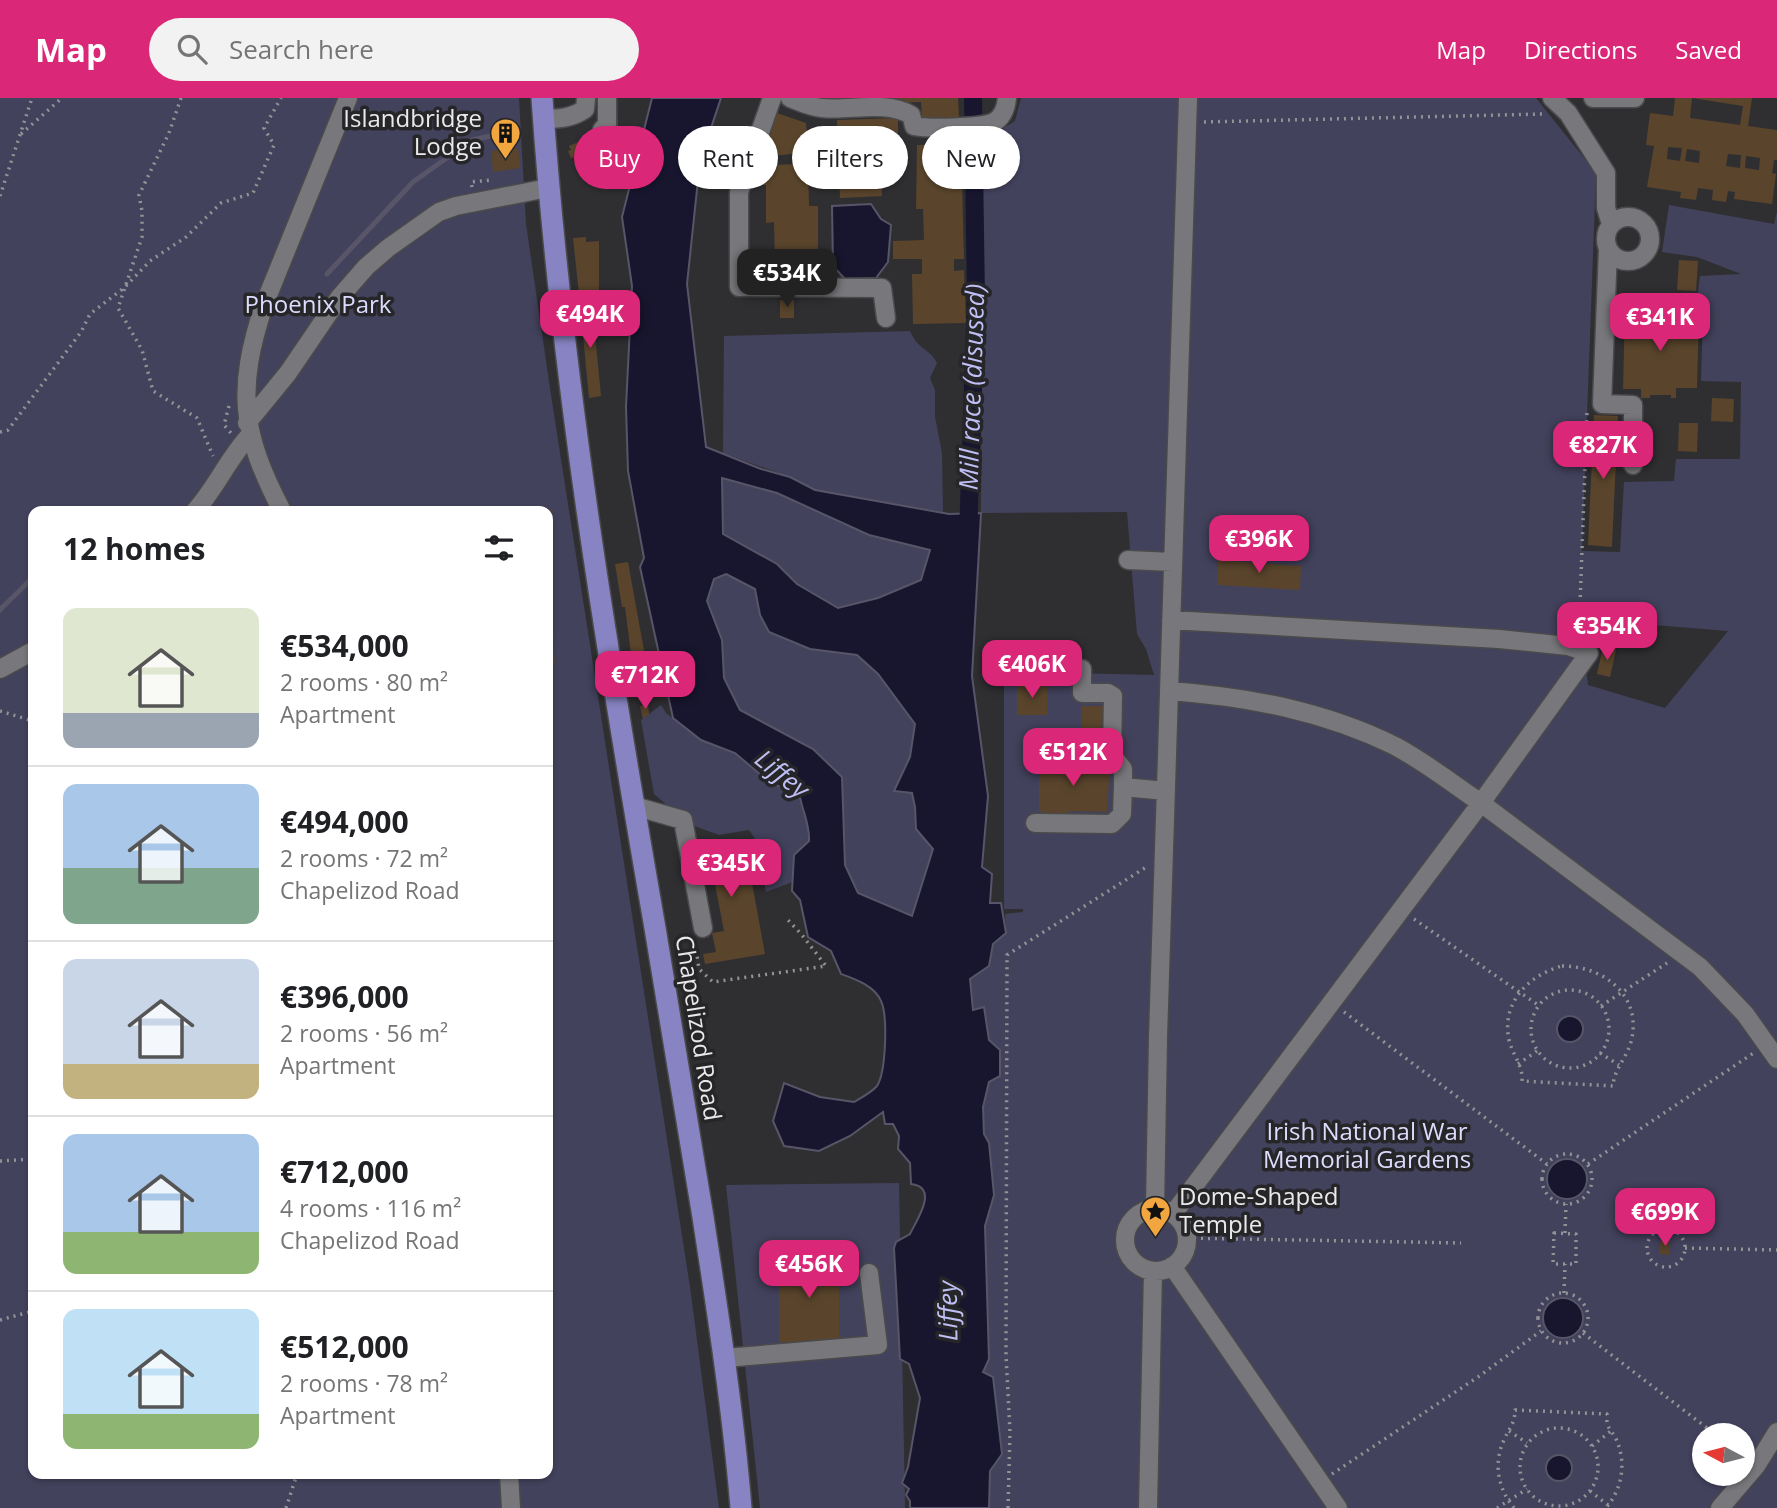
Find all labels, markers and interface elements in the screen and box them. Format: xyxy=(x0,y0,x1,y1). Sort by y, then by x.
search box xyxy=(149,18,639,81)
text: Map xyxy=(35,27,107,72)
icon: search xyxy=(173,30,211,68)
text: Search here xyxy=(229,31,374,67)
text: Map xyxy=(1436,33,1486,66)
text: Directions xyxy=(1524,33,1637,66)
text: Saved xyxy=(1675,33,1742,66)
place label: Islandbridge Lodge xyxy=(343,101,482,162)
building icon: Islandbridge Lodge xyxy=(488,116,522,160)
chip: Buy xyxy=(574,126,664,189)
chip: Rent xyxy=(678,126,778,189)
chip: Filters xyxy=(792,126,908,189)
chip: New xyxy=(922,126,1020,189)
pin: €534K xyxy=(738,250,836,309)
text: €534K xyxy=(753,256,821,288)
water label: Mill race (disused) xyxy=(949,283,993,491)
park label: Phoenix Park xyxy=(245,287,392,320)
pin: €494K xyxy=(541,290,639,350)
pin: €341K xyxy=(1611,294,1709,353)
text: €494K xyxy=(556,297,624,329)
text: €341K xyxy=(1626,300,1694,332)
pin: €827K xyxy=(1554,422,1652,481)
text: €827K xyxy=(1569,428,1637,460)
pin: €396K xyxy=(1210,516,1308,575)
text: €396K xyxy=(1225,522,1293,554)
text: 12 homes xyxy=(63,528,206,569)
icon: filters xyxy=(480,529,518,567)
pin: €354K xyxy=(1558,602,1656,662)
text: €354K xyxy=(1573,609,1641,641)
text: €534,000 xyxy=(280,625,409,666)
icon: home xyxy=(119,636,203,720)
pin: €406K xyxy=(983,640,1081,700)
text: €406K xyxy=(998,647,1066,679)
pin: €712K xyxy=(596,652,694,711)
text: €712K xyxy=(611,658,679,690)
text: 2 rooms · 80 m² xyxy=(280,666,448,698)
text: Apartment xyxy=(280,698,396,730)
pin: €512K xyxy=(1024,728,1122,788)
text: €512K xyxy=(1039,735,1107,767)
water label: Liffey xyxy=(748,740,819,807)
text: €494,000 xyxy=(280,801,409,842)
icon: home xyxy=(119,812,203,896)
pin: €345K xyxy=(682,840,780,899)
text: 2 rooms · 72 m² xyxy=(280,842,448,874)
text: €345K xyxy=(697,846,765,878)
text: Chapelizod Road xyxy=(280,874,460,906)
street label: Chapelizod Road xyxy=(669,933,730,1123)
text: €396,000 xyxy=(280,976,409,1017)
icon: home xyxy=(119,987,203,1071)
text: 2 rooms · 56 m² xyxy=(280,1017,448,1049)
text: Apartment xyxy=(280,1049,396,1081)
park label: Irish National War Memorial Gardens xyxy=(1263,1114,1471,1175)
text: €712,000 xyxy=(280,1151,409,1192)
icon: home xyxy=(119,1162,203,1246)
place label: Dome-Shaped Temple xyxy=(1179,1179,1338,1240)
pin: €699K xyxy=(1616,1188,1714,1248)
text: 4 rooms · 116 m² xyxy=(280,1192,461,1224)
place icon: Dome-Shaped Temple xyxy=(1139,1194,1173,1238)
text: €699K xyxy=(1631,1195,1699,1227)
text: Chapelizod Road xyxy=(280,1224,460,1256)
pin: €456K xyxy=(760,1240,858,1300)
text: €456K xyxy=(775,1247,843,1279)
water label: Liffey xyxy=(928,1279,966,1341)
text: €512,000 xyxy=(280,1326,409,1367)
icon: home xyxy=(119,1337,203,1421)
text: 2 rooms · 78 m² xyxy=(280,1367,448,1399)
text: Apartment xyxy=(280,1399,396,1431)
north arrow xyxy=(1692,1423,1755,1486)
map controls xyxy=(1692,1423,1755,1486)

